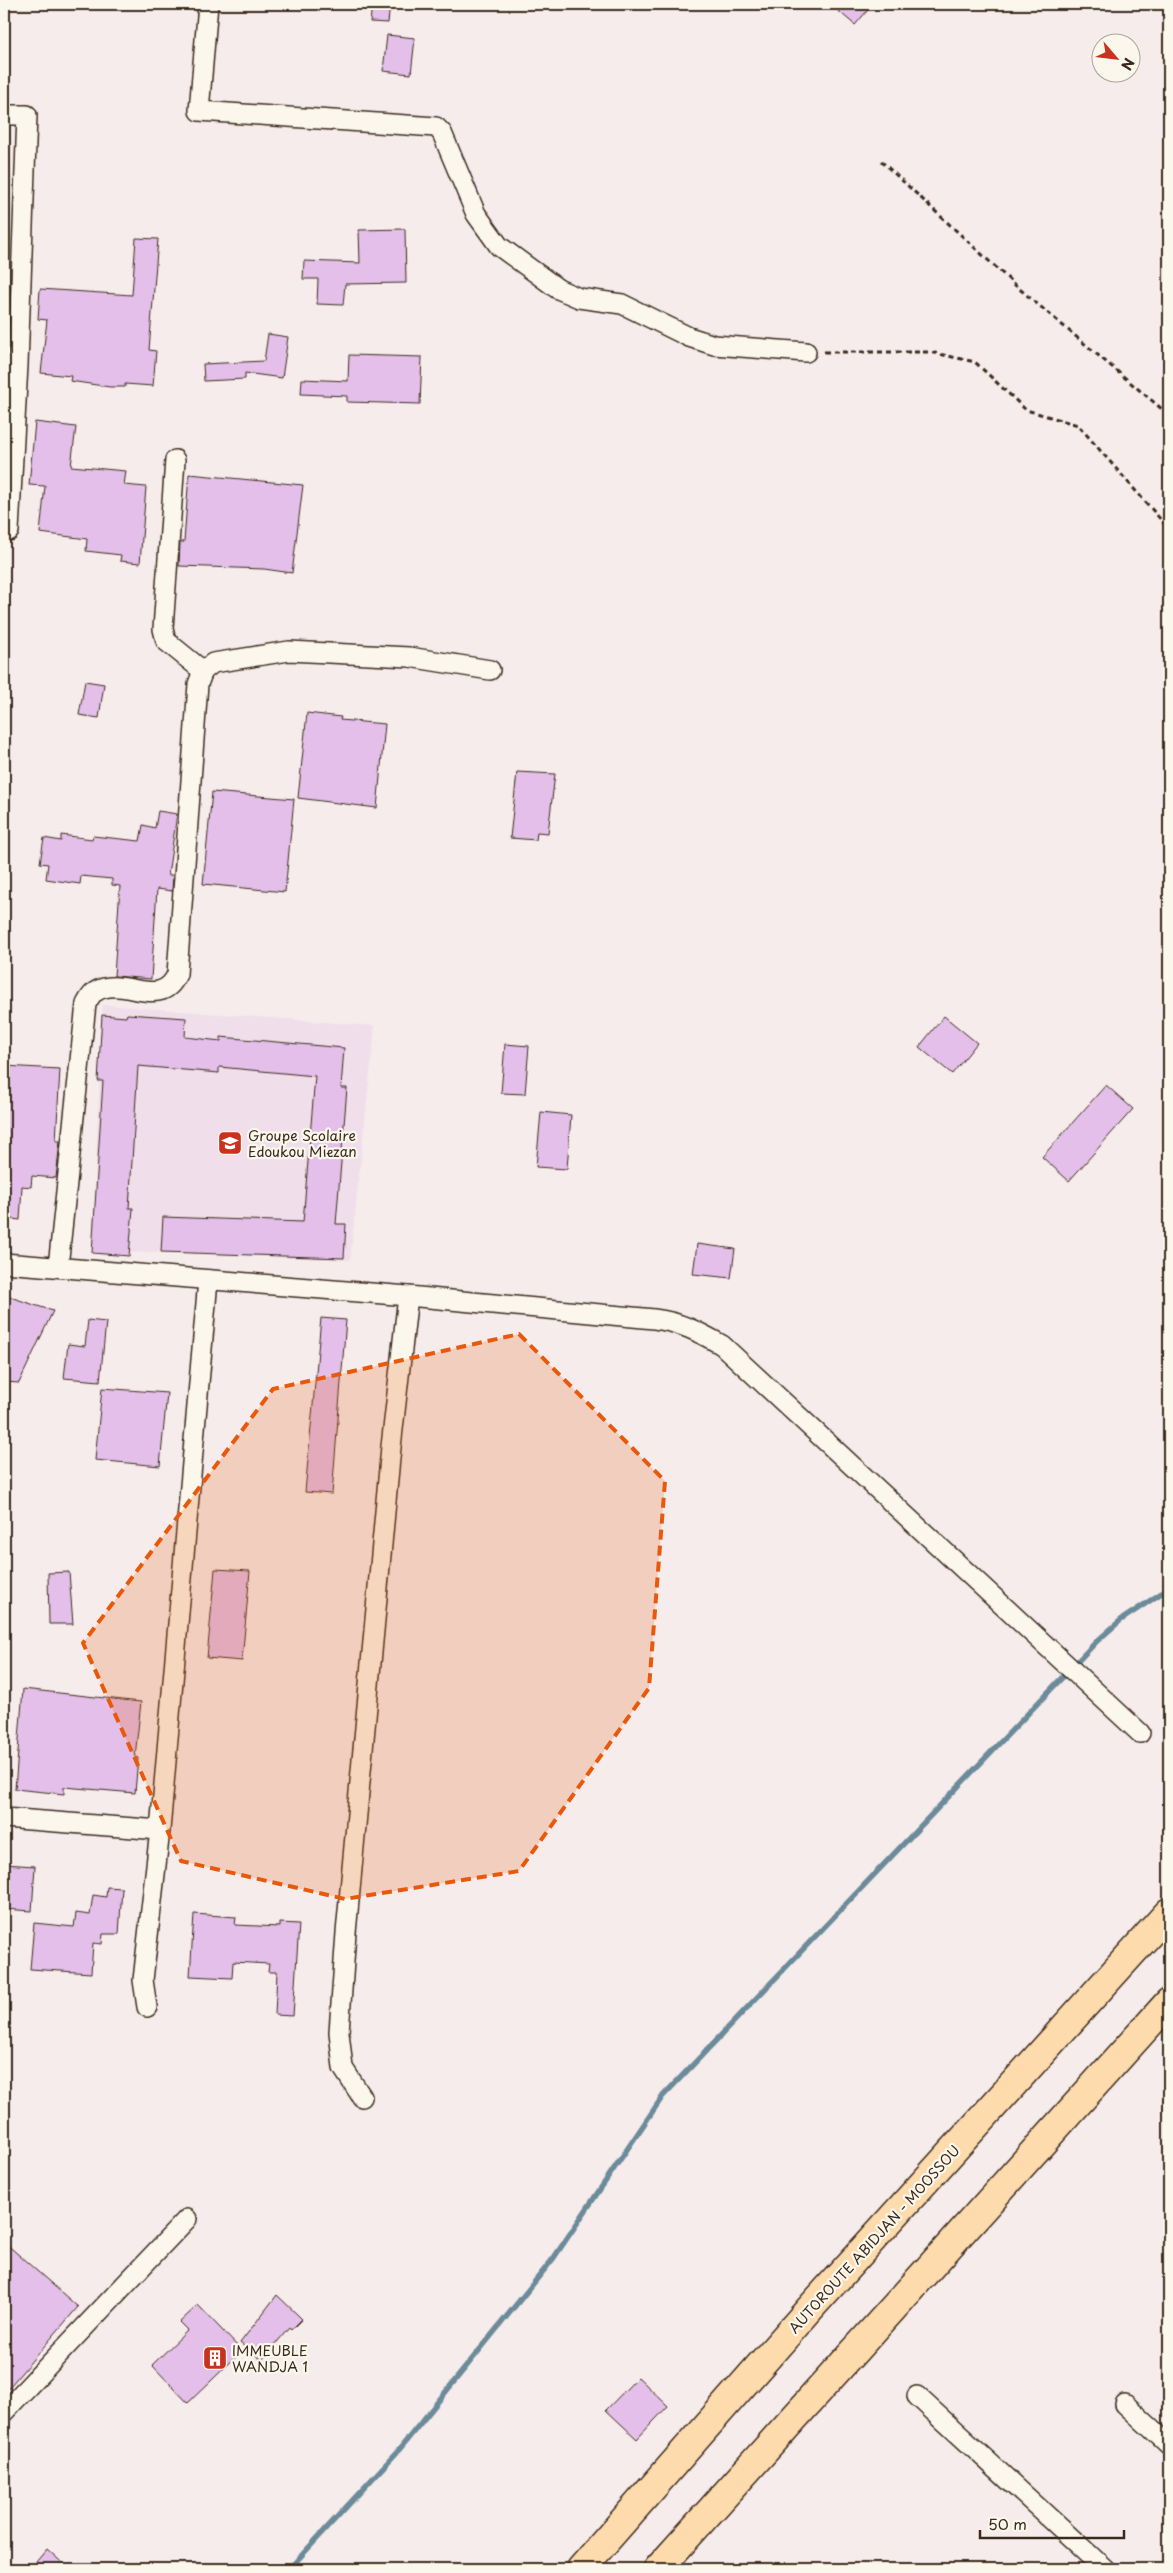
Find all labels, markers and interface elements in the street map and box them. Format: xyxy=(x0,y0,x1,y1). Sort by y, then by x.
north arrow xyxy=(1090,32,1140,82)
text: N xyxy=(1116,55,1140,74)
place label: Groupe Scolaire Edoukou Miezan xyxy=(248,1125,357,1162)
school or university icon: Groupe Scolaire Edoukou Miezan xyxy=(217,1130,243,1156)
street label: AUTOROUTE ABIDJAN - MOOSSOU xyxy=(784,2140,964,2338)
place label: IMMEUBLE WANDJA 1 xyxy=(232,2340,308,2377)
building icon: IMMEUBLE WANDJA 1 xyxy=(202,2345,228,2371)
scale bar xyxy=(980,2508,1124,2540)
text: 50 m xyxy=(988,2512,1027,2535)

